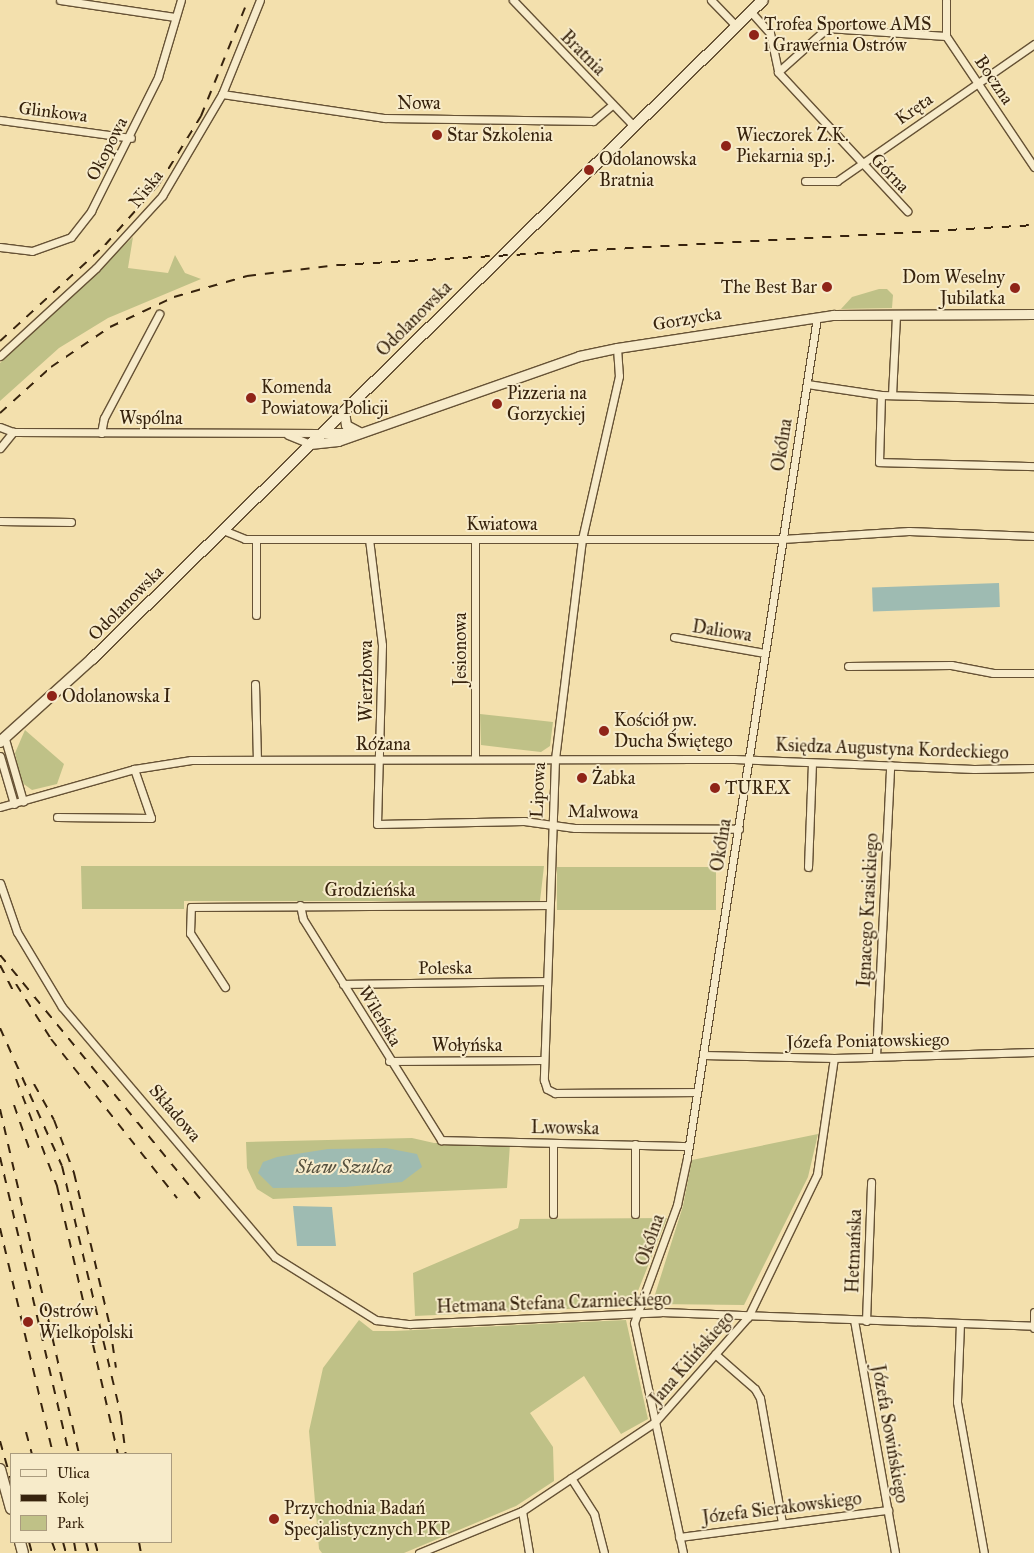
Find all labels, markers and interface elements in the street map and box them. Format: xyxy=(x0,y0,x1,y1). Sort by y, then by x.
place label: Trofea Sportowe AMS i Grawernia Ostrów xyxy=(764,14,931,56)
street label: Bratnia xyxy=(556,26,610,80)
marker: Trofea Sportowe AMS i Grawernia Ostrów xyxy=(748,29,760,41)
street label: Boczna xyxy=(970,51,1018,109)
street label: Kręta xyxy=(891,88,937,130)
street label: Nowa xyxy=(397,92,441,114)
street label: Glinkowa xyxy=(17,97,89,127)
street label: Okopowa xyxy=(82,114,132,184)
place label: Star Szkolenia xyxy=(447,124,553,146)
place label: Wieczorek Z.K. Piekarnia sp.j. xyxy=(736,125,849,168)
marker: Star Szkolenia xyxy=(431,129,443,141)
marker: Wieczorek Z.K. Piekarnia sp.j. xyxy=(720,140,732,152)
place label: Odolanowska Bratnia xyxy=(599,149,696,192)
street label: Górna xyxy=(866,149,914,197)
marker: Odolanowska Bratnia xyxy=(583,164,595,176)
street label: Niska xyxy=(124,166,168,212)
place label: Dom Weselny Jubilatka xyxy=(902,267,1005,310)
place label: The Best Bar xyxy=(721,276,817,298)
street label: Odolanowska xyxy=(372,277,456,361)
marker: The Best Bar xyxy=(821,281,833,293)
marker: Dom Weselny Jubilatka xyxy=(1009,282,1021,294)
street label: Gorzycka xyxy=(651,302,723,336)
place label: Komenda Powiatowa Policji xyxy=(261,377,389,419)
place label: Pizzeria na Gorzyckiej xyxy=(507,383,587,426)
marker: Komenda Powiatowa Policji xyxy=(245,392,257,404)
marker: Pizzeria na Gorzyckiej xyxy=(491,398,503,410)
street label: Wspólna xyxy=(119,407,183,429)
street label: Okólna xyxy=(767,417,797,473)
street label: Kwiatowa xyxy=(466,513,538,535)
street label: Odolanowska xyxy=(84,561,168,645)
street label: Jesionowa xyxy=(449,612,471,686)
street label: Daliowa xyxy=(691,616,753,646)
street label: Wierzbowa xyxy=(355,640,377,722)
place label: Odolanowska I xyxy=(62,685,171,707)
marker: Odolanowska I xyxy=(46,690,58,702)
place label: Kościół pw. Ducha Świętego xyxy=(614,710,733,752)
marker: Kościół pw. Ducha Świętego xyxy=(598,725,610,737)
street label: Różana xyxy=(356,733,410,755)
street label: Księdza Augustyna Kordeckiego xyxy=(775,734,1009,764)
street label: Lipowa xyxy=(526,762,550,818)
place label: Żabka xyxy=(592,767,635,789)
marker: Żabka xyxy=(576,772,588,784)
place label: TUREX xyxy=(725,777,791,799)
marker: TUREX xyxy=(709,782,721,794)
street label: Malwowa xyxy=(567,801,639,823)
street label: Okólna xyxy=(706,817,736,873)
street label: Ignacego Krasickiego xyxy=(853,832,883,988)
street label: Grodzieńska xyxy=(325,879,415,901)
street label: Poleska xyxy=(418,957,472,979)
street label: Wileńska xyxy=(354,982,406,1050)
street label: Józefa Poniatowskiego xyxy=(786,1029,950,1053)
street label: Wołyńska xyxy=(432,1034,502,1056)
street label: Składowa xyxy=(144,1080,206,1146)
street label: Lwowska xyxy=(531,1117,599,1139)
water label: Staw Szulca xyxy=(296,1156,392,1178)
street label: Hetmańska xyxy=(842,1209,866,1293)
street label: Okólna xyxy=(631,1211,669,1269)
street label: Hetmana Stefana Czarnieckiego xyxy=(436,1288,672,1318)
place label: Ostrów Wielkopolski xyxy=(39,1301,134,1344)
street label: Jana Kilińskiego xyxy=(645,1306,739,1410)
marker: Ostrów Wielkopolski xyxy=(21,1315,35,1329)
street label: Józefa Sowińskiego xyxy=(867,1363,913,1505)
legend xyxy=(10,1453,172,1543)
text: Ulica xyxy=(57,1464,90,1482)
street label: Józefa Sierakowskiego xyxy=(701,1488,863,1528)
text: Kolej xyxy=(57,1489,89,1507)
place label: Przychodnia Badań Specjalistycznych PKP xyxy=(284,1498,450,1540)
marker: Przychodnia Badań Specjalistycznych PKP xyxy=(268,1513,280,1525)
text: Park xyxy=(57,1514,84,1532)

